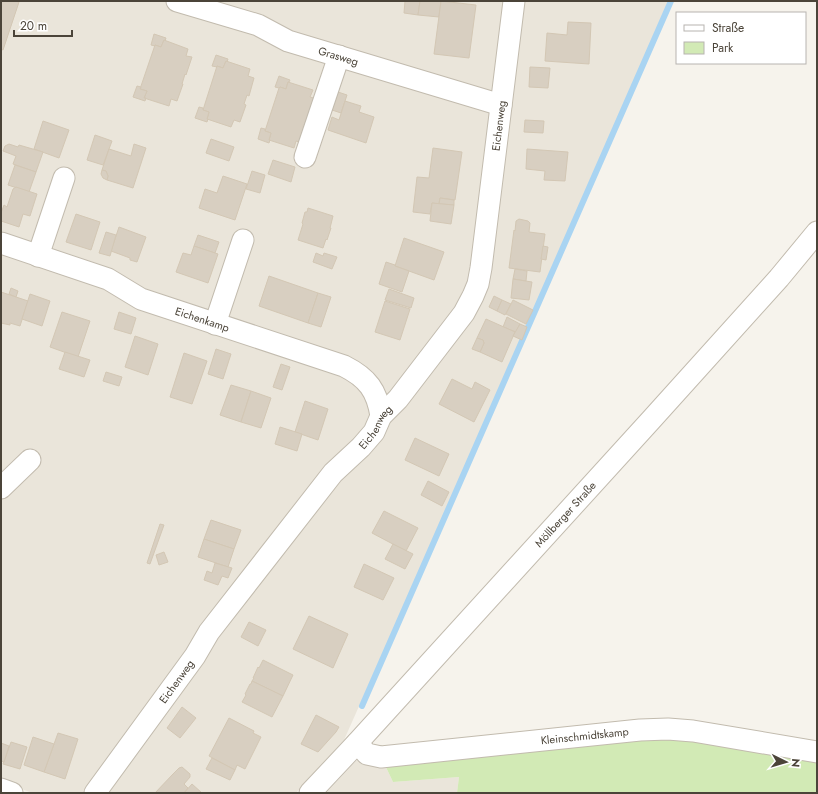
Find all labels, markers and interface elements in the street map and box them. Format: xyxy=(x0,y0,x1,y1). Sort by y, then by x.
scale bar xyxy=(14,12,72,38)
legend xyxy=(676,12,806,64)
text: 20 m xyxy=(20,17,47,35)
text: Straße xyxy=(712,19,744,37)
text: Park xyxy=(712,39,734,57)
street label: Grasweg xyxy=(316,43,360,70)
street label: Eichenweg xyxy=(488,99,510,152)
street label: Eichenkamp xyxy=(173,303,232,336)
street label: Eichenweg xyxy=(355,401,396,453)
street label: Möllberger Straße xyxy=(531,477,600,551)
street label: Eichenweg xyxy=(155,656,198,707)
street label: Kleinschmidtskamp xyxy=(540,723,630,748)
north arrow xyxy=(766,742,806,782)
text: N xyxy=(788,758,804,768)

